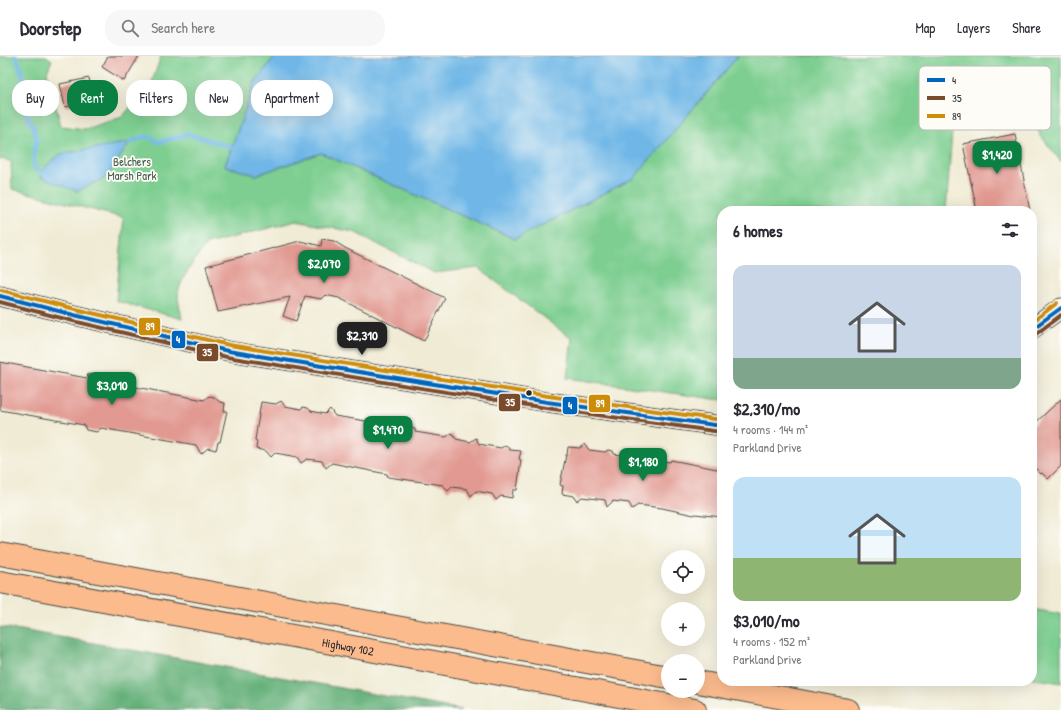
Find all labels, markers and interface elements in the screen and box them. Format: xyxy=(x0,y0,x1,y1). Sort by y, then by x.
search box xyxy=(105,10,385,46)
text: Doorstep xyxy=(20,15,81,41)
icon: search xyxy=(119,17,141,39)
text: Search here xyxy=(151,17,215,38)
text: Map xyxy=(915,18,935,37)
text: Layers xyxy=(957,18,990,37)
text: Share xyxy=(1012,18,1041,37)
legend xyxy=(919,66,1051,130)
text: 4 xyxy=(952,73,956,87)
chip: Buy xyxy=(12,80,59,116)
chip: Rent xyxy=(67,80,118,116)
chip: Filters xyxy=(126,80,187,116)
chip: New xyxy=(195,80,243,116)
chip: Apartment xyxy=(251,80,333,116)
text: 35 xyxy=(952,91,962,105)
text: 89 xyxy=(952,109,961,123)
pin: $1,420 xyxy=(964,141,1030,175)
text: $1,420 xyxy=(982,145,1012,163)
park label: Belchers Marsh Park xyxy=(108,153,156,184)
text: 6 homes xyxy=(733,219,783,242)
icon: filters xyxy=(999,219,1021,241)
pin: $2,070 xyxy=(291,250,357,284)
text: $2,070 xyxy=(307,254,341,272)
icon: home xyxy=(841,291,913,363)
line badge: 89 xyxy=(138,317,161,336)
text: 89 xyxy=(146,319,154,333)
pin: $2,310 xyxy=(329,322,395,356)
text: $2,310 xyxy=(346,326,378,344)
line badge: 4 xyxy=(171,330,186,349)
text: 4 xyxy=(176,332,180,346)
line badge: 35 xyxy=(196,343,219,362)
text: 35 xyxy=(202,345,212,359)
pin: $3,010 xyxy=(79,372,145,406)
text: $3,010 xyxy=(96,376,128,394)
unlabelled marker xyxy=(524,388,534,398)
line badge: 35 xyxy=(498,393,521,412)
line badge: 89 xyxy=(588,394,611,413)
text: 35 xyxy=(505,395,515,409)
line badge: 4 xyxy=(562,396,578,415)
text: 89 xyxy=(596,396,604,410)
text: $2,310/mo xyxy=(733,397,800,420)
text: 4 xyxy=(568,398,572,412)
pin: $1,470 xyxy=(355,416,421,450)
text: $1,470 xyxy=(372,420,404,438)
text: 4 rooms · 144 m² xyxy=(733,420,808,438)
text: Parkland Drive xyxy=(733,438,802,456)
pin: $1,180 xyxy=(610,448,676,482)
text: $1,180 xyxy=(628,452,658,470)
icon: home xyxy=(841,503,913,575)
map controls xyxy=(661,550,705,698)
button: locate xyxy=(661,550,705,594)
button: + xyxy=(661,602,705,646)
text: $3,010/mo xyxy=(733,609,800,632)
text: 4 rooms · 152 m² xyxy=(733,632,810,650)
street label: Highway 102 xyxy=(321,633,376,659)
text: Parkland Drive xyxy=(733,650,802,668)
button: − xyxy=(661,654,705,698)

